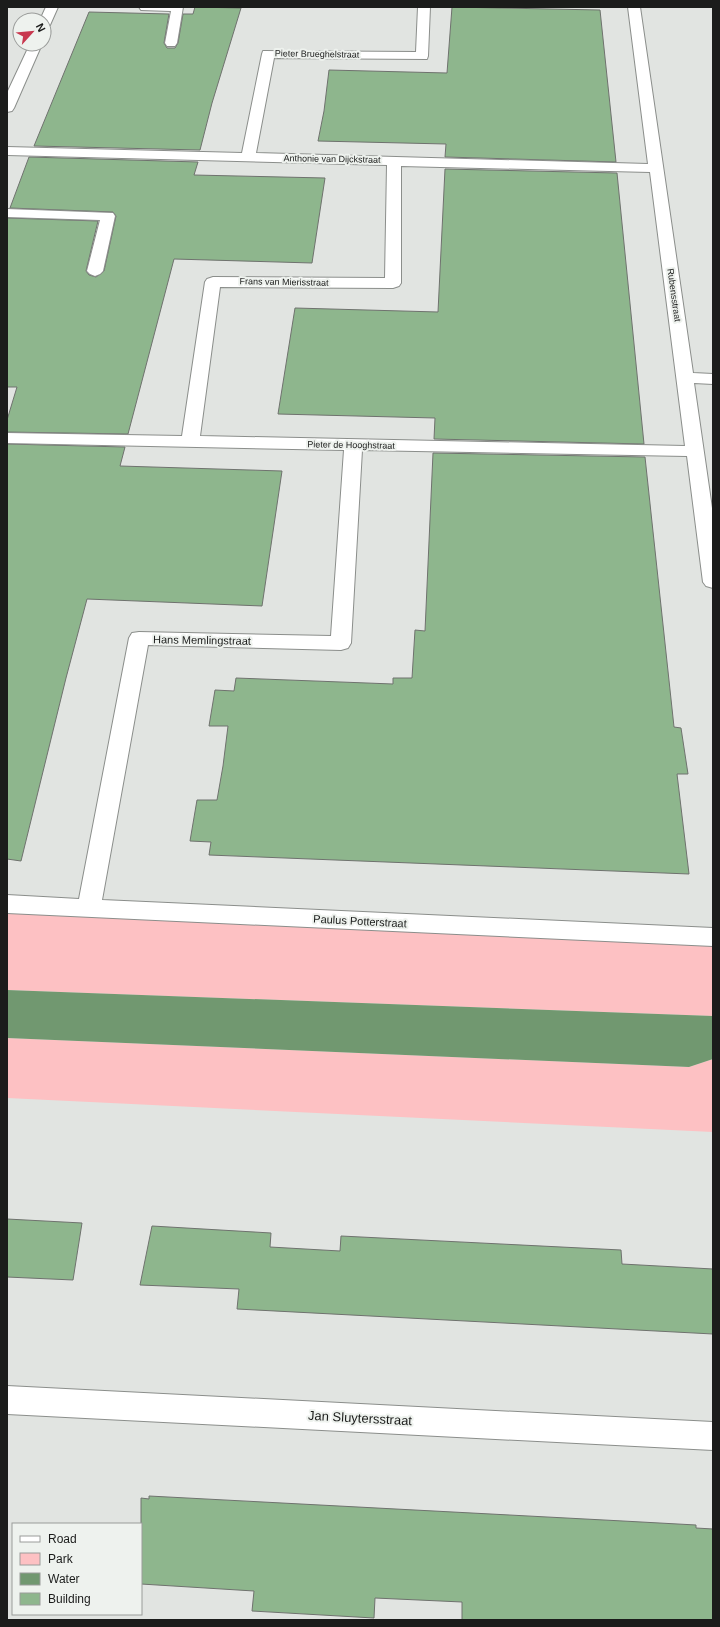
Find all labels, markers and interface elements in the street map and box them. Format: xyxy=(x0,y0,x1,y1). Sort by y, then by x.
north arrow xyxy=(12,12,52,52)
text: N xyxy=(34,21,48,34)
street label: Pieter Brueghelstraat xyxy=(275,48,360,60)
street label: Anthonie van Dijckstraat xyxy=(283,153,381,165)
street label: Rubensstraat xyxy=(665,268,683,323)
street label: Frans van Mierisstraat xyxy=(239,276,329,288)
street label: Pieter de Hooghstraat xyxy=(307,439,395,451)
street label: Hans Memlingstraat xyxy=(153,633,251,647)
street label: Paulus Potterstraat xyxy=(313,913,407,929)
street label: Jan Sluytersstraat xyxy=(308,1408,413,1428)
legend xyxy=(12,1523,142,1615)
text: Road xyxy=(48,1532,77,1546)
text: Park xyxy=(48,1552,74,1566)
text: Water xyxy=(48,1572,80,1586)
text: Building xyxy=(48,1592,91,1606)

